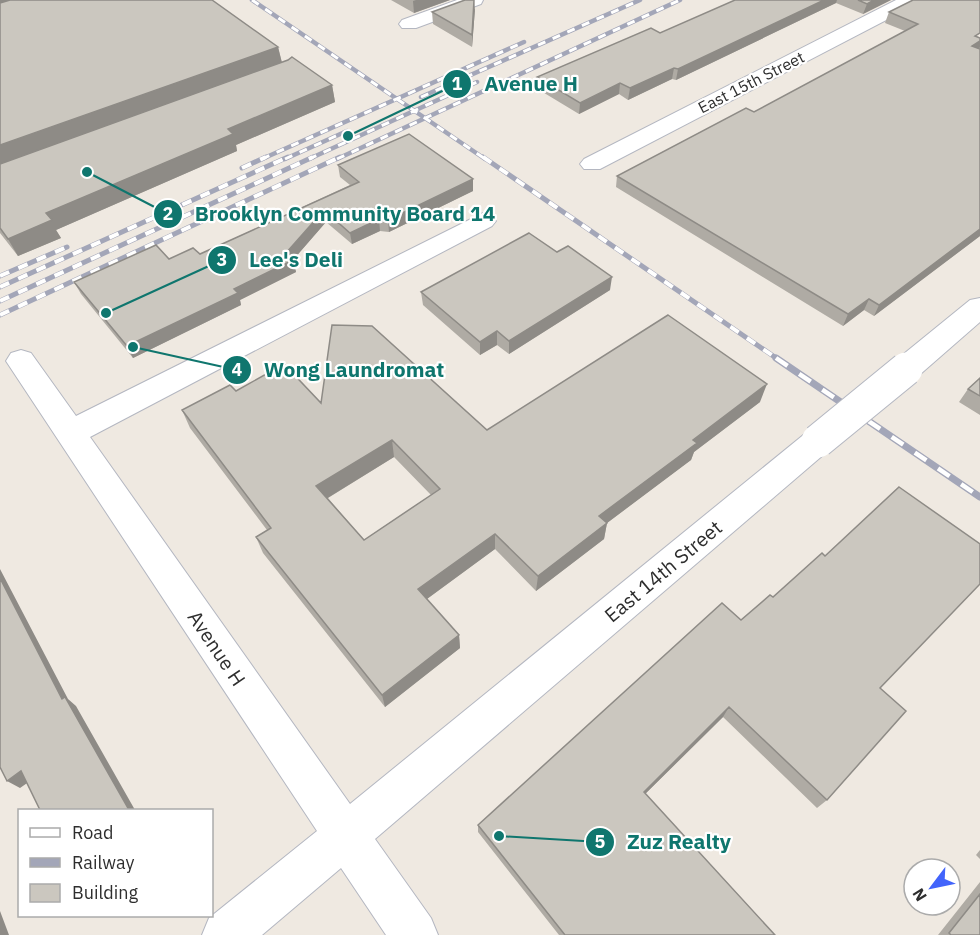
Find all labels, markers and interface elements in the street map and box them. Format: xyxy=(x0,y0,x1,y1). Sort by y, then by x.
street label: East 15th Street xyxy=(695,47,807,117)
callout: Avenue H xyxy=(442,64,590,103)
text: Avenue H xyxy=(484,69,578,97)
text: 1 xyxy=(452,72,463,95)
callout: Brooklyn Community Board 14 xyxy=(153,194,507,233)
text: Brooklyn Community Board 14 xyxy=(195,199,495,227)
text: 2 xyxy=(163,202,173,225)
callout: Lee's Deli xyxy=(207,240,355,279)
text: Lee's Deli xyxy=(249,245,343,273)
text: 3 xyxy=(217,248,227,271)
callout: Wong Laundromat xyxy=(222,351,457,390)
text: Wong Laundromat xyxy=(264,355,444,383)
text: 4 xyxy=(232,358,243,381)
street label: East 14th Street xyxy=(599,514,727,628)
street label: Avenue H xyxy=(182,605,252,691)
legend xyxy=(18,809,213,917)
text: Road xyxy=(72,821,113,844)
callout: Zuz Realty xyxy=(585,822,744,861)
text: Zuz Realty xyxy=(627,827,732,855)
text: 5 xyxy=(595,830,606,853)
text: Railway xyxy=(72,851,134,874)
north arrow xyxy=(902,857,962,917)
text: Building xyxy=(72,881,139,904)
text: N xyxy=(908,885,931,905)

